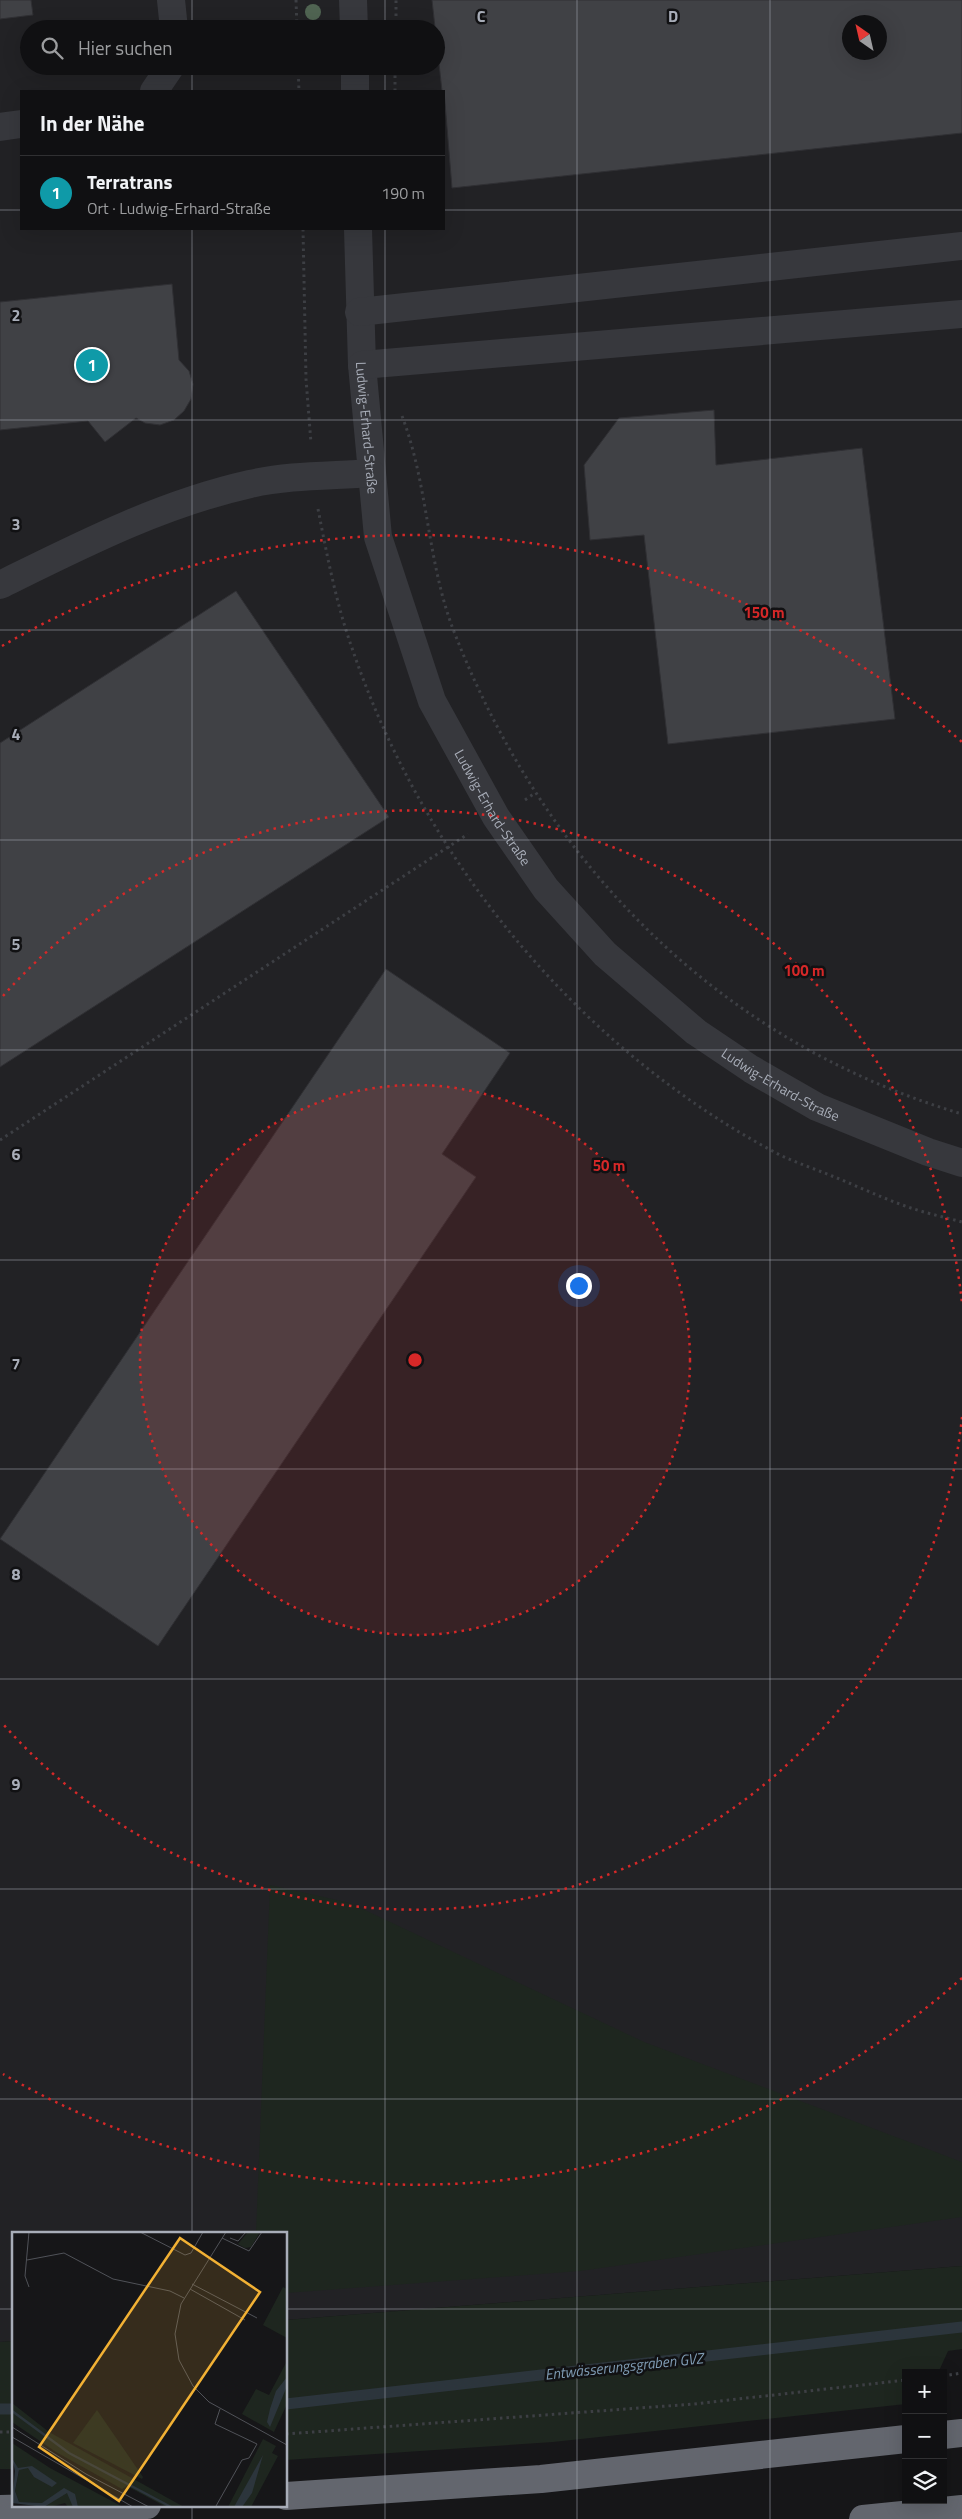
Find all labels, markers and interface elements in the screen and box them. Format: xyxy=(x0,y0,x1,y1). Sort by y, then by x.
text: C xyxy=(477,4,486,28)
text: D xyxy=(668,4,678,28)
north arrow xyxy=(842,15,887,60)
search box xyxy=(20,20,445,75)
text: Hier suchen xyxy=(78,33,173,62)
icon: search xyxy=(38,34,66,62)
text: In der Nähe xyxy=(40,107,145,139)
text: Terratrans xyxy=(87,167,172,196)
text: 1 xyxy=(52,181,60,205)
text: 190 m xyxy=(381,181,425,205)
text: Ort · Ludwig-Erhard-Straße xyxy=(87,196,271,220)
text: 2 xyxy=(12,303,20,327)
pin: 1 xyxy=(76,346,108,384)
street label: Ludwig-Erhard-Straße xyxy=(351,361,384,495)
text: 3 xyxy=(12,512,20,536)
text: 150 m xyxy=(743,601,785,624)
text: 4 xyxy=(12,722,21,746)
street label: Ludwig-Erhard-Straße xyxy=(450,745,537,869)
text: 5 xyxy=(12,932,21,956)
text: 100 m xyxy=(783,959,825,982)
street label: Ludwig-Erhard-Straße xyxy=(718,1042,843,1126)
text: 6 xyxy=(12,1142,21,1166)
text: 50 m xyxy=(593,1154,625,1177)
your location xyxy=(566,1273,592,1299)
centre of rings xyxy=(406,1351,424,1369)
text: 7 xyxy=(12,1352,20,1376)
text: 8 xyxy=(12,1562,21,1586)
text: 9 xyxy=(12,1772,21,1796)
inset map xyxy=(12,2232,288,2506)
water label: Entwässerungsgraben GVZ xyxy=(544,2346,707,2386)
map controls xyxy=(902,2369,947,2504)
button: + xyxy=(902,2369,947,2414)
button: − xyxy=(902,2414,947,2459)
button: layers xyxy=(902,2459,947,2504)

